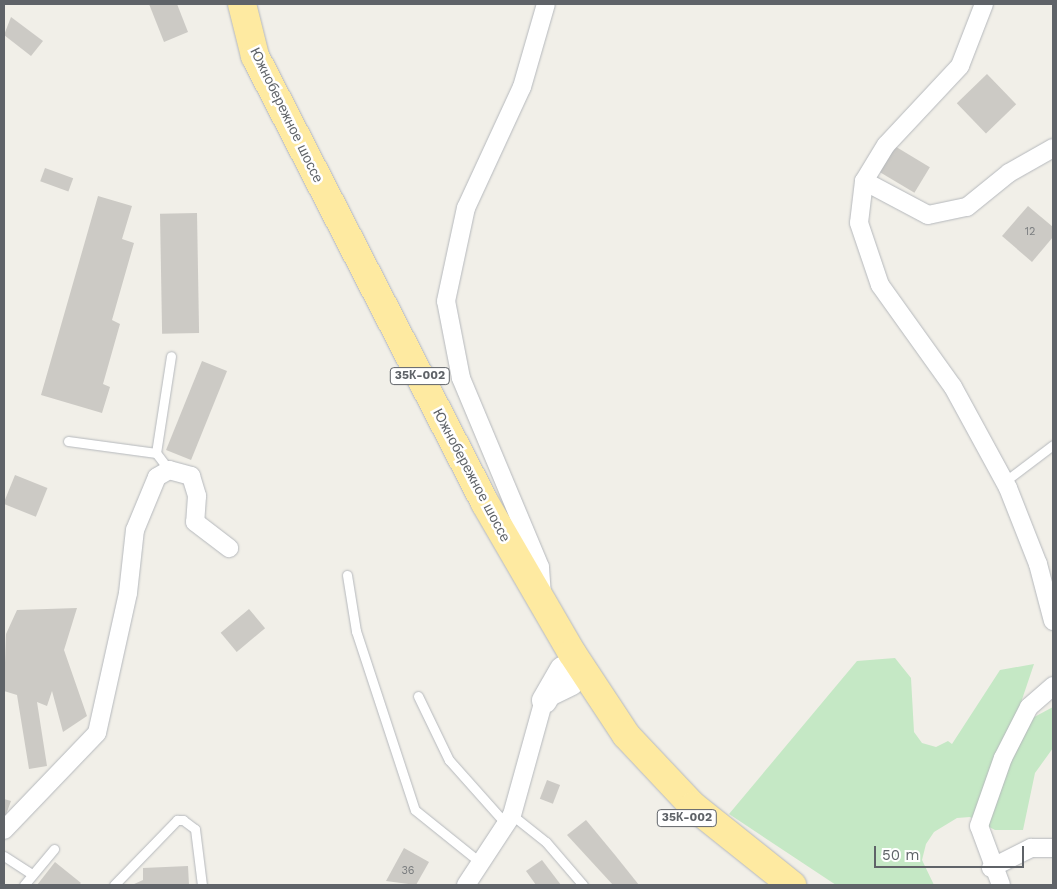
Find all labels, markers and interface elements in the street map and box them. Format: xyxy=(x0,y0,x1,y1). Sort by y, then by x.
street label: Южнобережное шоссе xyxy=(247,45,327,185)
house number: 12 xyxy=(1025,225,1035,239)
road number: 35К-002 xyxy=(389,366,451,386)
street label: Южнобережное шоссе xyxy=(430,406,514,544)
road number: 35К-002 xyxy=(656,808,718,828)
scale bar xyxy=(877,836,1027,868)
text: 50 m xyxy=(882,846,919,864)
house number: 36 xyxy=(401,864,415,878)

